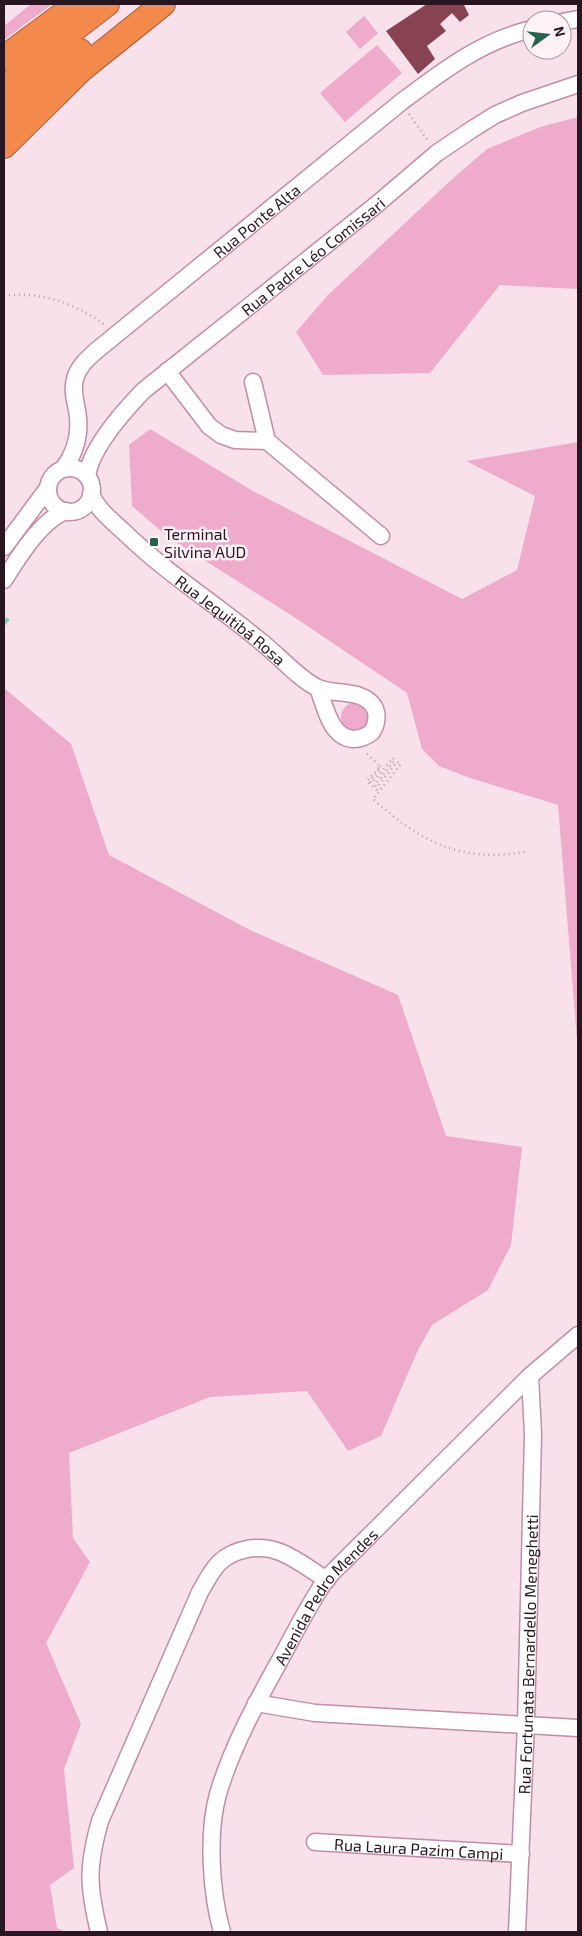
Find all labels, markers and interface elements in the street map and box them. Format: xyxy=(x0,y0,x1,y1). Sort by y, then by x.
north arrow xyxy=(522,10,572,60)
text: N xyxy=(551,24,570,39)
street label: Rua Ponte Alta xyxy=(209,179,303,261)
street label: Rua Padre Léo Comissari xyxy=(237,193,388,319)
place label: Terminal Silvina AUD xyxy=(164,524,246,561)
marker: Terminal Silvina AUD xyxy=(148,536,160,548)
street label: Rua Jequitibá Rosa xyxy=(172,570,290,668)
street label: Rua Fortunata Bernardello Meneghetti xyxy=(513,1514,541,1794)
street label: Avenida Pedro Mendes xyxy=(270,1524,381,1668)
street label: Rua Laura Pazim Campi xyxy=(334,1834,504,1862)

